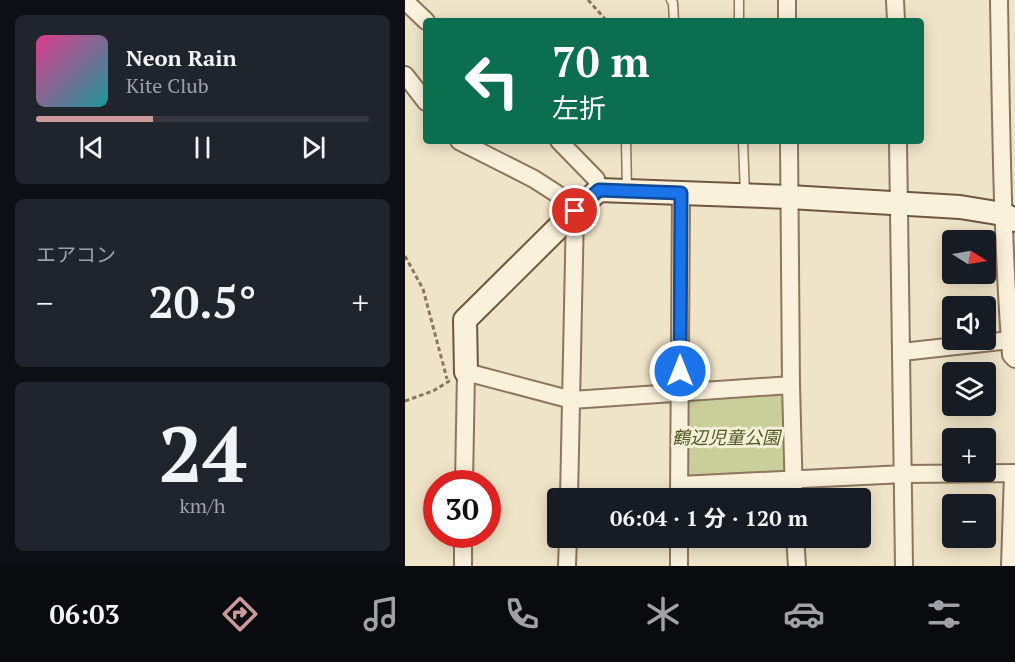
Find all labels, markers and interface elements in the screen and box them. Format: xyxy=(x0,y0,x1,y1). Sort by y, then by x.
text: 70 m xyxy=(552,33,650,89)
icon: left xyxy=(453,42,531,120)
text: Neon Rain xyxy=(126,43,237,72)
text: Kite Club xyxy=(126,72,209,99)
text: 左折 xyxy=(552,90,606,126)
icon: previous xyxy=(75,131,108,164)
icon: pause xyxy=(186,131,219,164)
icon: next xyxy=(297,131,330,164)
pin xyxy=(549,185,600,236)
icon: arrive xyxy=(558,194,591,227)
north arrow xyxy=(942,230,996,284)
map controls xyxy=(942,230,996,548)
text: エアコン xyxy=(36,241,116,268)
text: 20.5° xyxy=(148,271,257,331)
text: − xyxy=(36,281,54,324)
text: + xyxy=(351,281,369,324)
button: sound xyxy=(942,296,996,350)
position arrow xyxy=(648,339,712,403)
button: layers xyxy=(942,362,996,416)
text: 24 xyxy=(158,401,247,504)
park label: 鶴辺児童公園 xyxy=(672,425,783,449)
button: + xyxy=(942,428,996,482)
speed limit sign: 30 xyxy=(423,470,501,548)
text: km/h xyxy=(179,492,226,519)
button: − xyxy=(942,494,996,548)
text: 06:04 · 1 分 · 120 m xyxy=(610,503,808,532)
icon: directions xyxy=(219,593,261,635)
icon: music xyxy=(360,593,402,635)
icon: phone xyxy=(501,593,543,635)
icon: climate xyxy=(642,593,684,635)
icon: car xyxy=(783,593,825,635)
icon: filters xyxy=(923,593,965,635)
text: 06:03 xyxy=(49,596,120,632)

